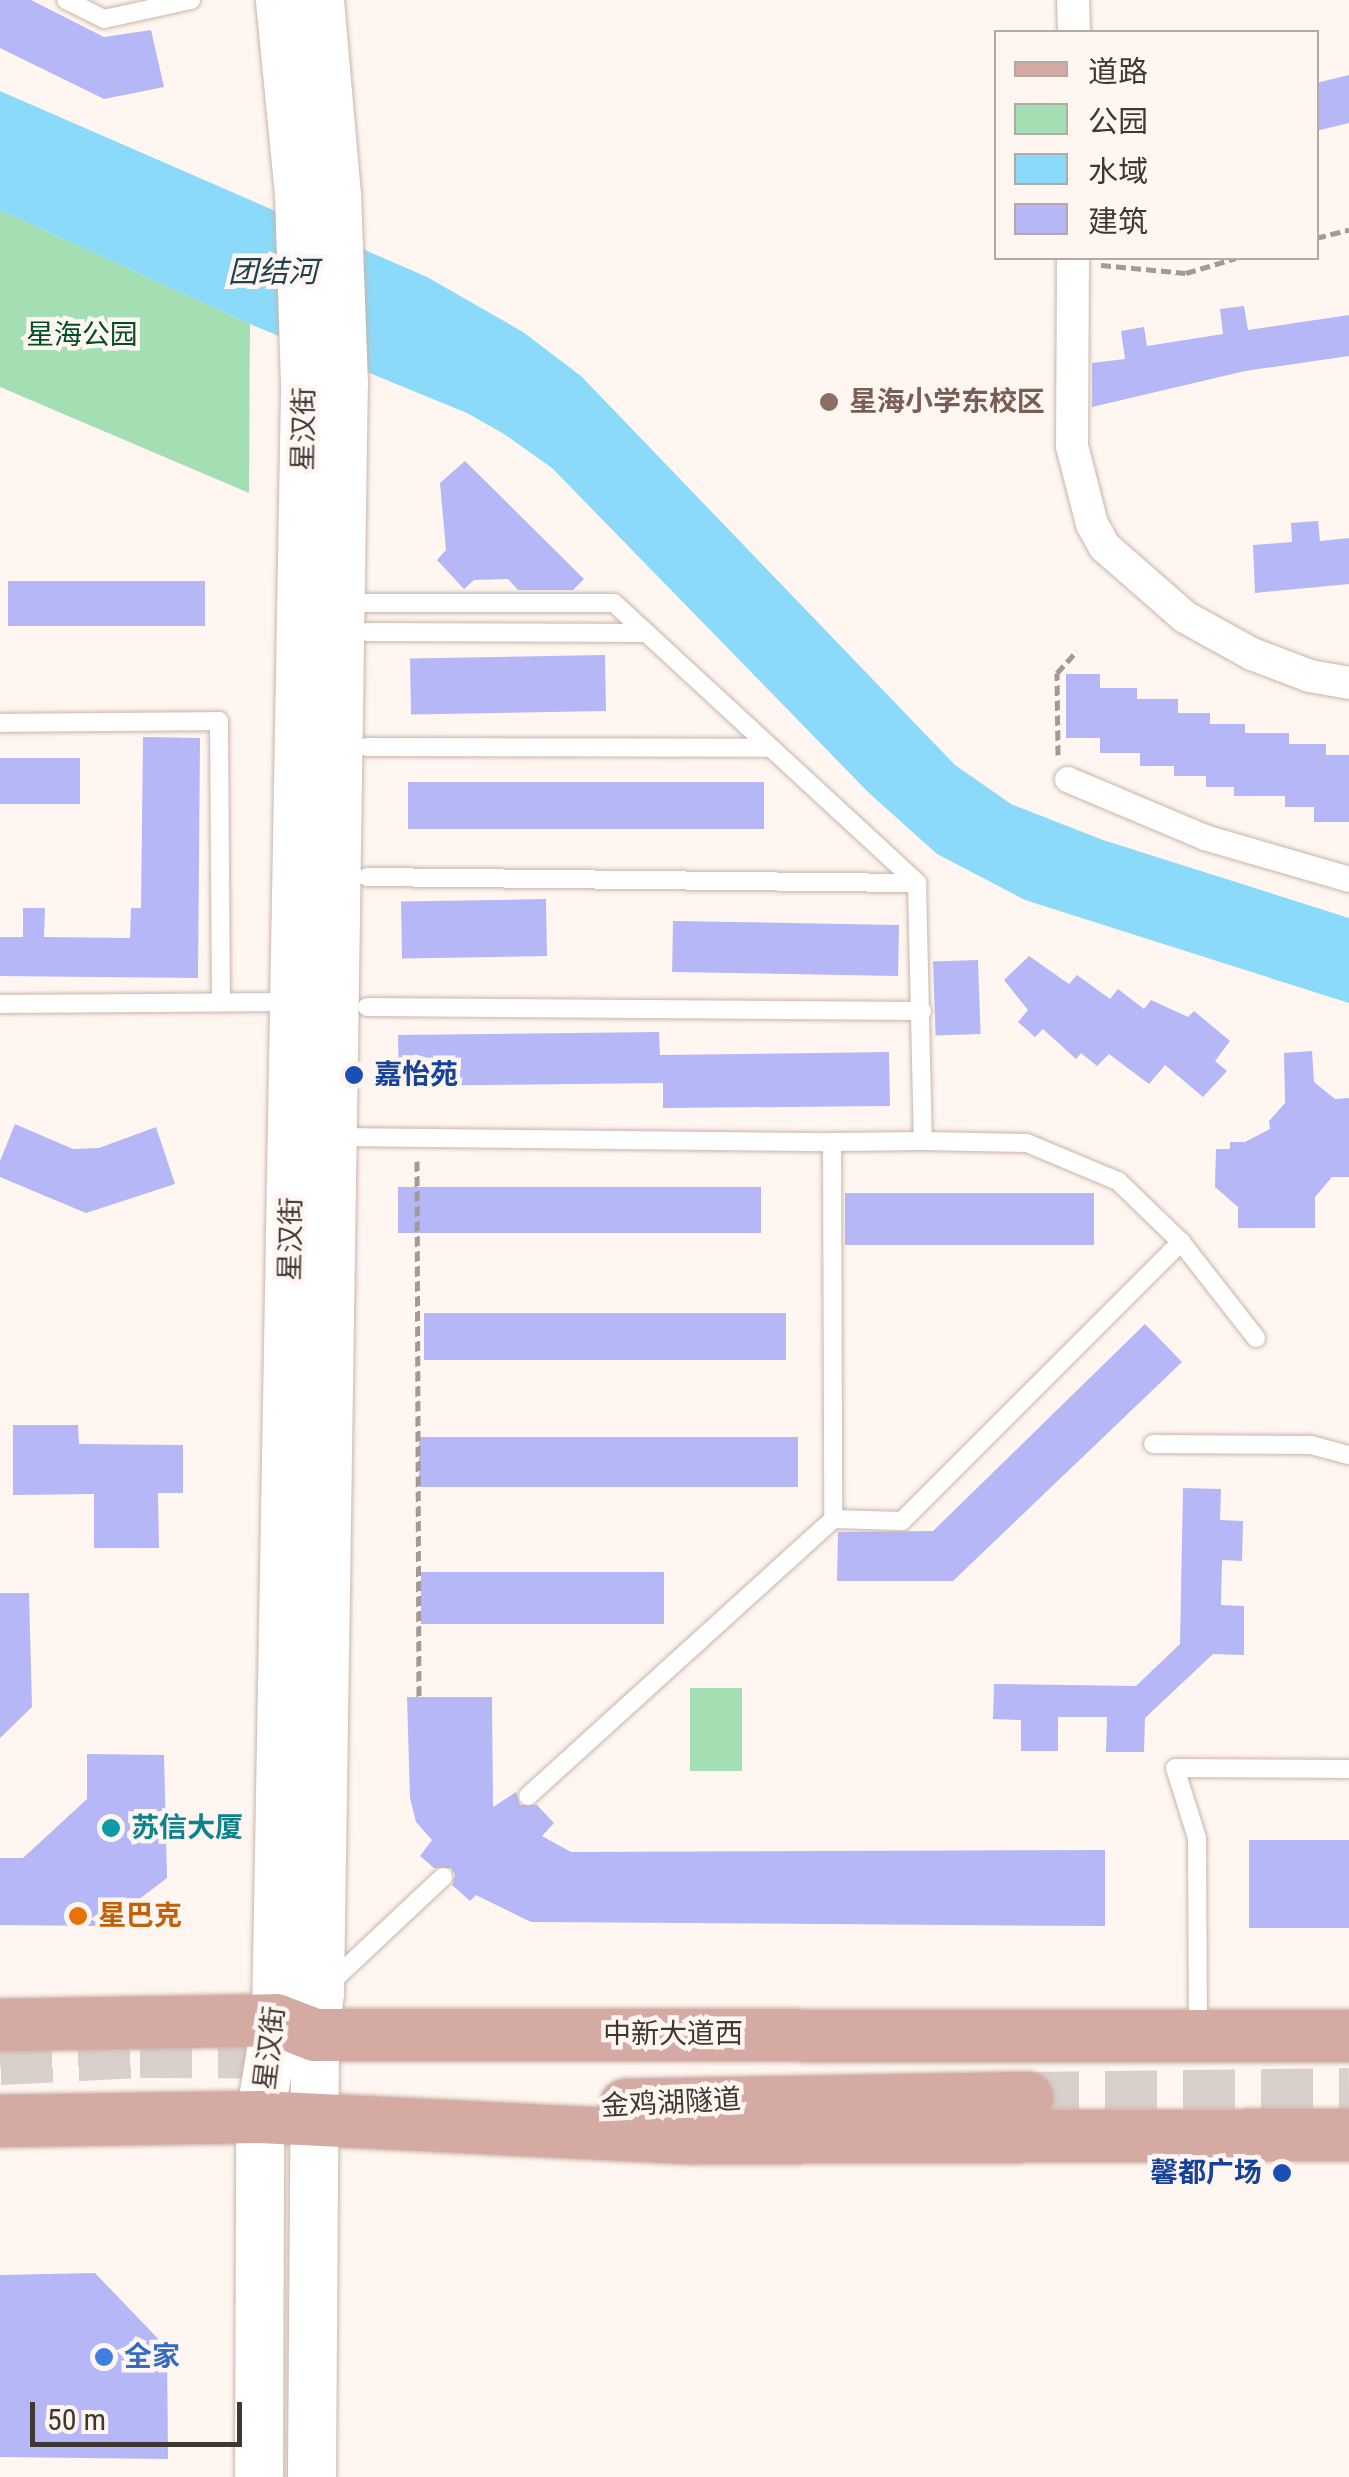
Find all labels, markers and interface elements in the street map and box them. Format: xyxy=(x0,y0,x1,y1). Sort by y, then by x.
legend xyxy=(994,30,1319,260)
text: 道路 xyxy=(1088,54,1148,89)
text: 公园 xyxy=(1088,104,1148,139)
text: 水域 xyxy=(1088,154,1148,189)
text: 建筑 xyxy=(1088,204,1148,239)
water label: 团结河 xyxy=(228,254,318,290)
park label: 星海公园 xyxy=(26,318,138,352)
place label: 星海小学东校区 xyxy=(849,385,1045,419)
street label: 星汉街 xyxy=(286,387,322,471)
marker: 星海小学东校区 xyxy=(818,391,840,413)
place label: 嘉怡苑 xyxy=(374,1058,458,1092)
marker: 嘉怡苑 xyxy=(343,1064,365,1086)
street label: 星汉街 xyxy=(273,1197,309,1281)
place label: 苏信大厦 xyxy=(131,1811,243,1845)
marker: 苏信大厦 xyxy=(100,1817,122,1839)
place label: 星巴克 xyxy=(98,1899,182,1933)
marker: 星巴克 xyxy=(67,1905,89,1927)
street label: 星汉街 xyxy=(248,2004,292,2092)
street label: 中新大道西 xyxy=(603,2017,743,2051)
street label: 金鸡湖隧道 xyxy=(600,2083,742,2123)
place label: 馨都广场 xyxy=(1150,2156,1262,2190)
marker: 馨都广场 xyxy=(1271,2162,1293,2184)
place label: 全家 xyxy=(124,2340,180,2374)
marker: 全家 xyxy=(93,2346,115,2368)
scale bar xyxy=(35,2382,248,2444)
text: 50 m xyxy=(47,2402,106,2437)

